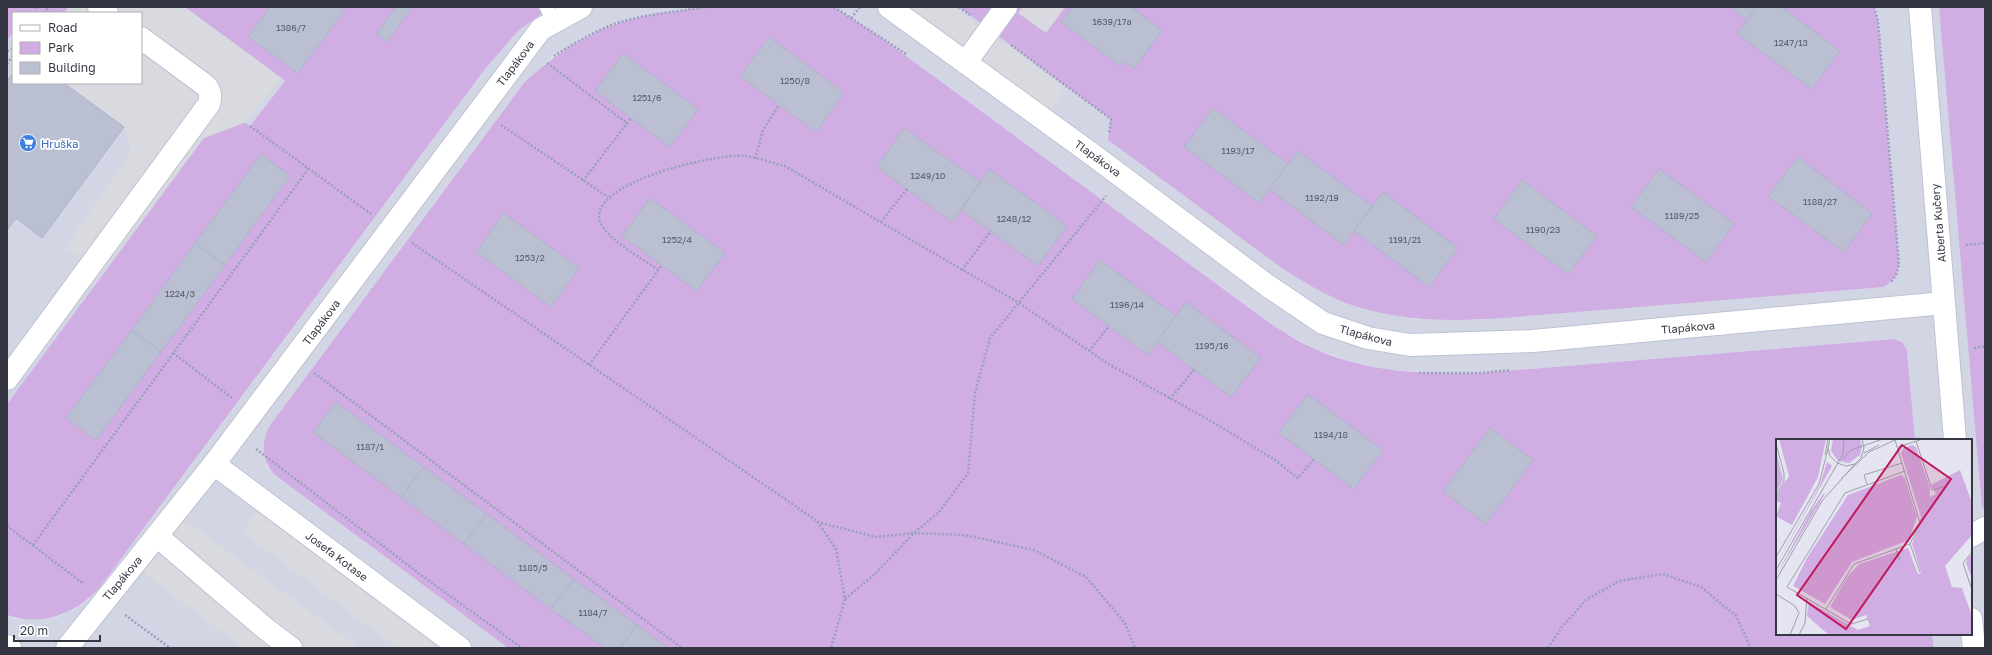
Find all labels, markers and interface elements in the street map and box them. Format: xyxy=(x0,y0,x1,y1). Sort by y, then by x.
legend xyxy=(12,12,142,84)
house number: 1639/17a xyxy=(1092,16,1132,27)
text: Road xyxy=(48,20,77,35)
house number: 1386/7 xyxy=(276,22,306,33)
house number: 1247/13 xyxy=(1774,37,1808,48)
street label: Tlapákova xyxy=(494,38,536,88)
text: Park xyxy=(48,40,74,55)
text: Building xyxy=(48,60,96,75)
house number: 1250/8 xyxy=(780,75,810,86)
house number: 1251/6 xyxy=(633,92,661,103)
supermarket icon: Hruška xyxy=(18,133,38,153)
place label: Hruška xyxy=(41,137,78,150)
street label: Tlapákova xyxy=(1072,137,1124,179)
house number: 1193/17 xyxy=(1222,145,1255,156)
house number: 1249/10 xyxy=(911,170,946,181)
street label: Alberta Kučery xyxy=(1928,183,1948,263)
house number: 1192/19 xyxy=(1305,192,1339,203)
house number: 1188/27 xyxy=(1803,196,1837,207)
house number: 1189/25 xyxy=(1665,210,1699,221)
house number: 1248/12 xyxy=(997,213,1031,224)
house number: 1190/23 xyxy=(1526,224,1560,235)
house number: 1252/4 xyxy=(662,234,692,245)
house number: 1191/21 xyxy=(1389,234,1422,245)
house number: 1253/2 xyxy=(515,252,545,263)
house number: 1224/3 xyxy=(165,288,195,299)
street label: Tlapákova xyxy=(300,297,342,347)
house number: 1196/14 xyxy=(1110,299,1144,310)
street label: Tlapákova xyxy=(1661,318,1715,336)
street label: Tlapákova xyxy=(1338,322,1394,348)
house number: 1195/16 xyxy=(1195,340,1229,351)
house number: 1194/18 xyxy=(1314,429,1348,440)
inset map xyxy=(1776,439,1972,635)
house number: 1187/1 xyxy=(356,441,384,452)
street label: Josefa Kotase xyxy=(303,528,371,584)
street label: Tlapákova xyxy=(100,553,144,603)
house number: 1185/5 xyxy=(519,562,547,573)
house number: 1184/7 xyxy=(579,607,608,618)
scale bar xyxy=(14,617,100,643)
text: 20 m xyxy=(20,623,48,638)

